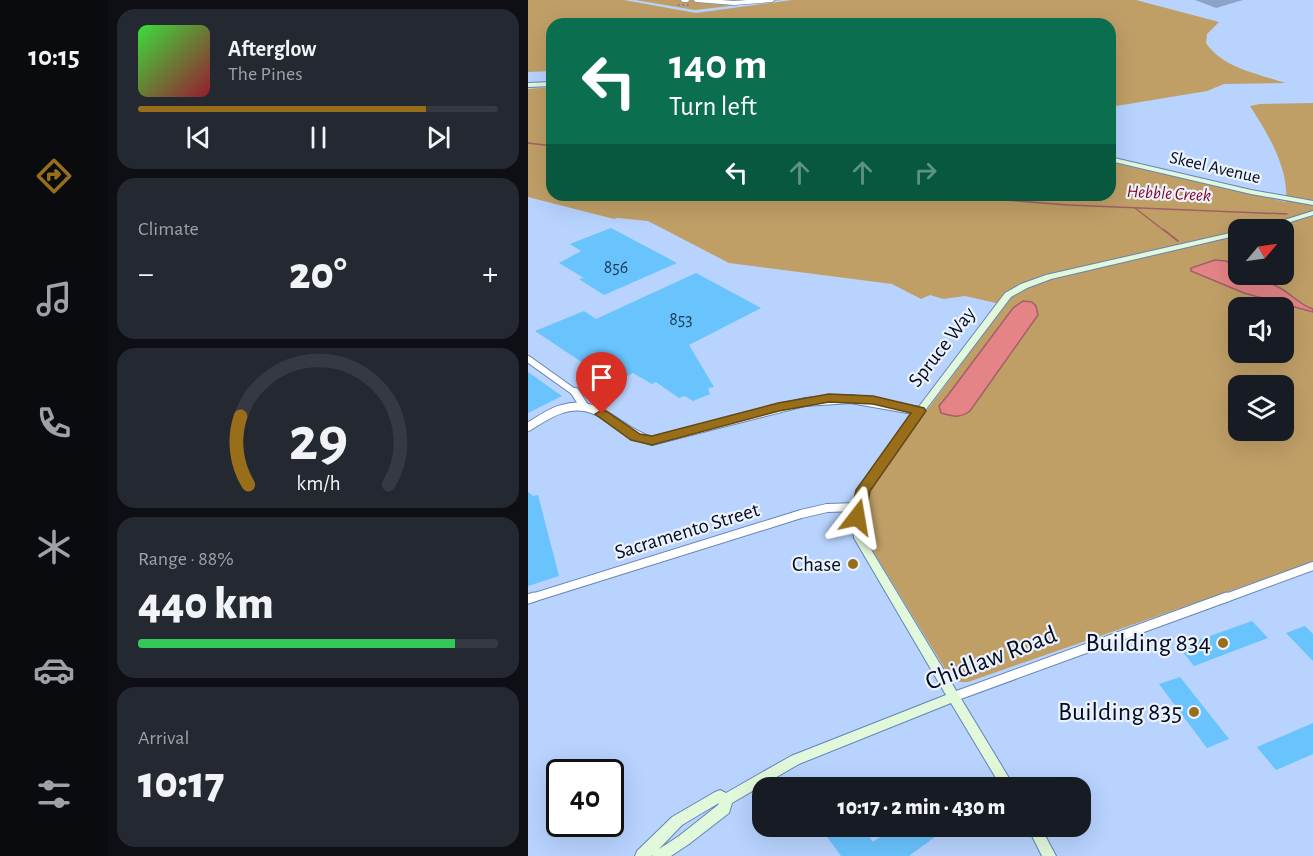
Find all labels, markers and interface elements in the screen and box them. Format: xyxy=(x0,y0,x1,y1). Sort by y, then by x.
text: Afterglow xyxy=(228,38,316,60)
icon: left xyxy=(570,42,648,120)
text: 10:15 xyxy=(28,43,80,70)
text: 140 m xyxy=(669,44,767,86)
text: The Pines xyxy=(228,64,303,84)
text: Turn left xyxy=(669,93,757,120)
icon: previous xyxy=(182,121,215,154)
icon: pause xyxy=(302,121,335,154)
icon: next xyxy=(422,121,455,154)
street label: Skeel Avenue xyxy=(1168,149,1262,187)
icon: directions xyxy=(33,155,75,197)
icon: left xyxy=(720,156,753,189)
icon: ahead xyxy=(783,156,816,189)
icon: ahead xyxy=(846,156,879,189)
icon: right xyxy=(909,156,942,189)
water label: Hebble Creek xyxy=(1126,183,1212,205)
text: Climate xyxy=(138,219,199,239)
north arrow xyxy=(1228,219,1294,285)
map controls xyxy=(1228,219,1294,441)
text: 20° xyxy=(289,252,347,297)
text: − xyxy=(138,258,154,291)
text: + xyxy=(482,258,498,291)
house number: 856 xyxy=(604,259,628,277)
icon: music xyxy=(33,278,75,320)
button: sound xyxy=(1228,297,1294,363)
street label: Spruce Way xyxy=(904,303,980,391)
house number: 853 xyxy=(669,311,693,329)
pin xyxy=(576,352,627,414)
icon: arrive xyxy=(585,361,618,394)
button: layers xyxy=(1228,375,1294,441)
icon: phone xyxy=(33,402,75,444)
text: 29 xyxy=(288,409,348,471)
text: km/h xyxy=(296,473,340,494)
position arrow xyxy=(825,485,889,549)
street label: Sacramento Street xyxy=(612,499,762,563)
icon: climate xyxy=(33,526,75,568)
text: Range · 88% xyxy=(138,549,234,569)
place label: Chase xyxy=(792,554,841,575)
marker: Chase xyxy=(846,557,860,571)
text: 440 km xyxy=(138,582,274,627)
street label: Chidlaw Road xyxy=(922,621,1060,695)
place label: Building 834 xyxy=(1085,630,1211,656)
marker: Building 834 xyxy=(1216,636,1230,650)
icon: car xyxy=(33,649,75,691)
place label: Building 835 xyxy=(1058,699,1182,725)
marker: Building 835 xyxy=(1187,705,1201,719)
text: Arrival xyxy=(138,728,189,748)
speed limit sign: 40 xyxy=(546,759,624,837)
text: 10:17 xyxy=(138,761,225,806)
icon: filters xyxy=(33,773,75,815)
text: 10:17 · 2 min · 430 m xyxy=(838,796,1005,818)

